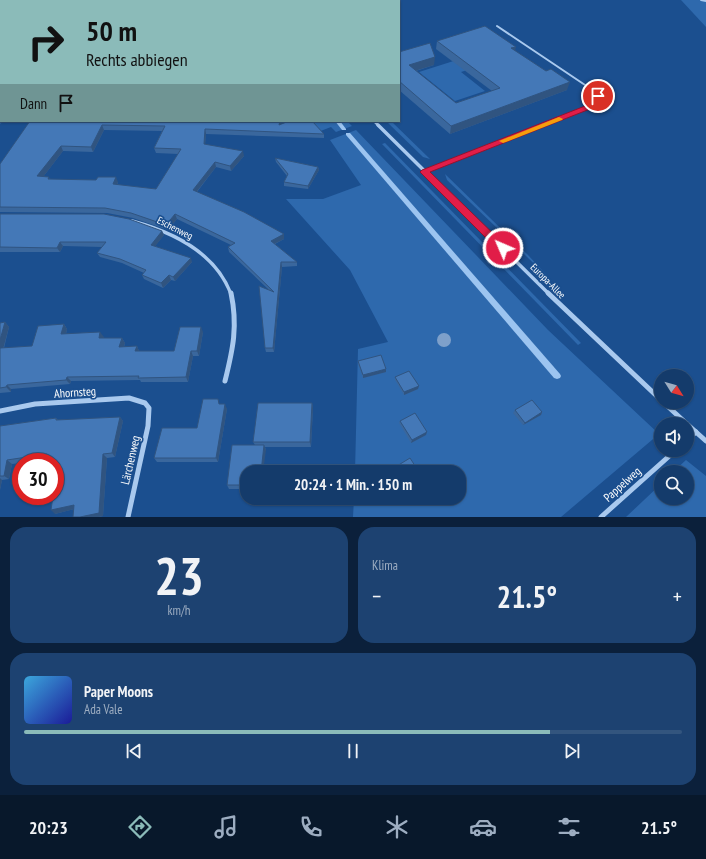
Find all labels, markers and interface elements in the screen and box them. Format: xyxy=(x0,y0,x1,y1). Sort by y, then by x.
text: 50 m xyxy=(86,12,137,49)
icon: right xyxy=(20,16,72,68)
text: Rechts abbiegen xyxy=(86,48,188,71)
pin xyxy=(581,79,615,113)
icon: arrive xyxy=(587,85,609,107)
icon: arrive xyxy=(55,92,77,114)
text: Dann xyxy=(20,94,47,113)
street label: Eschenweg xyxy=(155,214,195,242)
position arrow xyxy=(482,227,524,269)
street label: Europa-Allee xyxy=(528,261,568,301)
north arrow xyxy=(654,369,694,409)
map controls xyxy=(654,369,694,505)
street label: Ahornsteg xyxy=(54,383,96,401)
button: sound xyxy=(654,417,694,457)
street label: Lärchenweg xyxy=(117,434,143,486)
speed limit sign: 30 xyxy=(12,453,64,505)
street label: Pappelweg xyxy=(600,463,644,505)
button: search xyxy=(654,465,694,505)
text: 20:24 · 1 Min. · 150 m xyxy=(294,475,412,494)
text: 23 xyxy=(154,542,204,609)
text: Klima xyxy=(372,557,398,574)
text: 21.5° xyxy=(497,577,557,616)
text: − xyxy=(372,582,381,610)
text: + xyxy=(673,582,682,610)
text: km/h xyxy=(167,602,191,619)
text: Paper Moons xyxy=(84,682,153,701)
text: Ada Vale xyxy=(84,701,123,718)
icon: previous xyxy=(123,740,145,762)
icon: pause xyxy=(342,740,364,762)
icon: next xyxy=(561,740,583,762)
icon: directions xyxy=(126,813,154,841)
icon: music xyxy=(212,813,240,841)
icon: phone xyxy=(297,813,325,841)
icon: climate xyxy=(383,813,411,841)
icon: car xyxy=(469,813,497,841)
icon: filters xyxy=(555,813,583,841)
text: 20:23 xyxy=(29,816,68,839)
text: 21.5° xyxy=(641,816,677,839)

